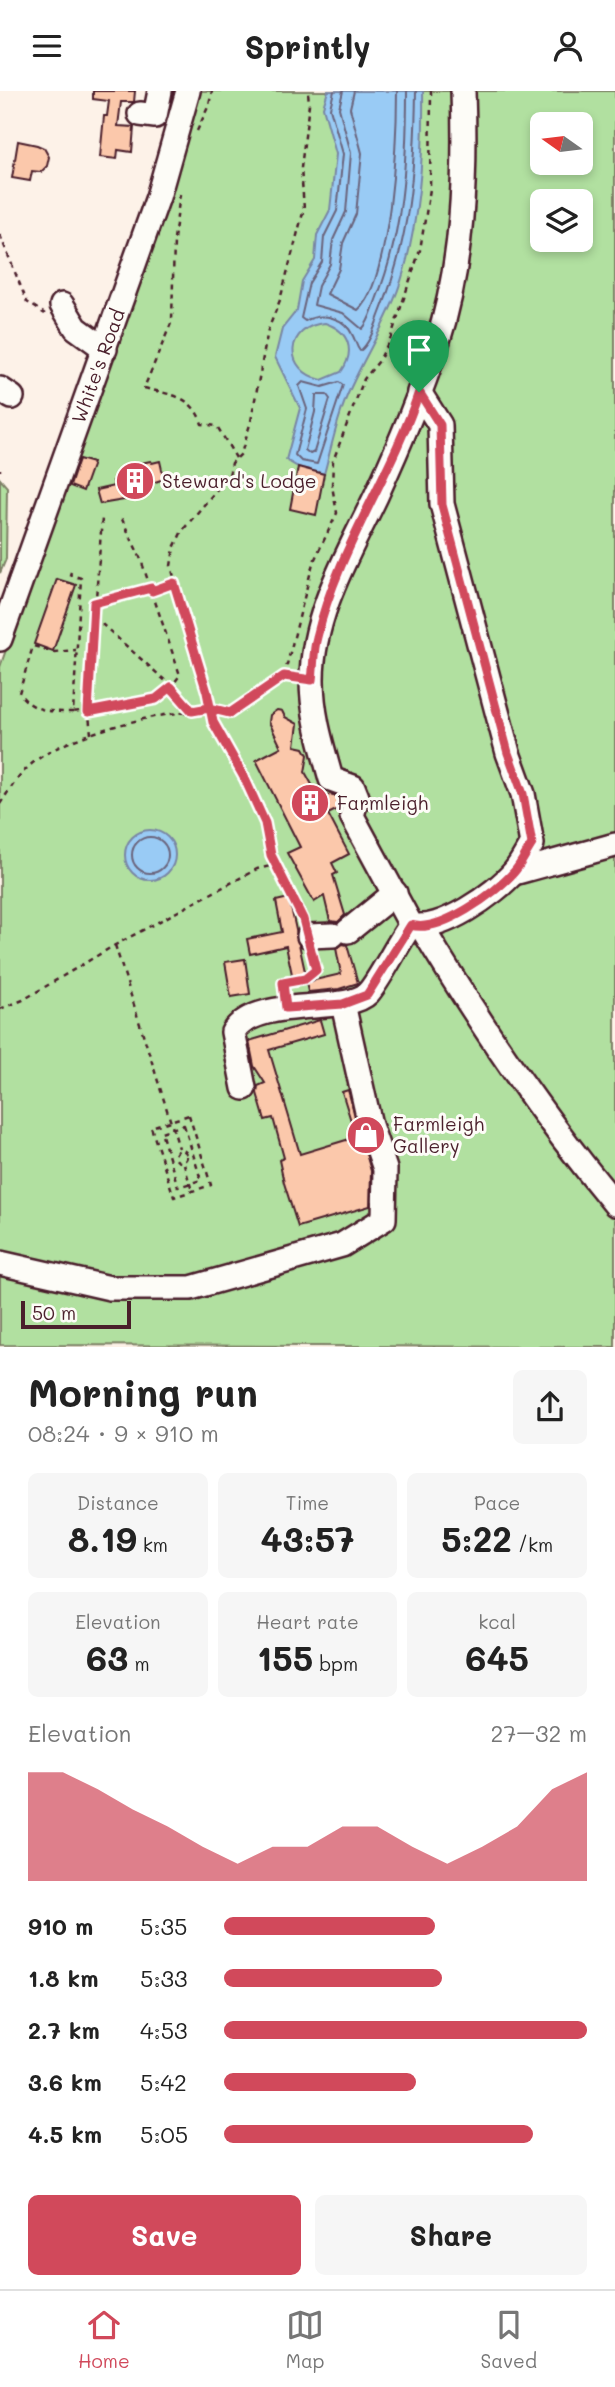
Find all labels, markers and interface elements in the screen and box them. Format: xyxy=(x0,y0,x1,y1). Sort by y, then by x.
text: Sprintly xyxy=(244,25,371,67)
icon: menu xyxy=(28,27,66,65)
icon: person xyxy=(549,27,587,65)
north arrow xyxy=(530,112,593,175)
map controls xyxy=(530,112,593,252)
button: layers xyxy=(530,189,593,252)
street label: White's Road xyxy=(65,305,130,427)
pin xyxy=(389,320,449,392)
icon: arrive xyxy=(400,331,438,369)
building icon: Steward's Lodge xyxy=(114,460,156,502)
place label: Steward's Lodge xyxy=(162,468,317,493)
building icon: Farmleigh xyxy=(289,782,331,824)
place label: Farmleigh xyxy=(337,790,428,815)
place label: Farmleigh Gallery xyxy=(393,1111,484,1158)
shop icon: Farmleigh Gallery xyxy=(345,1114,387,1156)
scale bar xyxy=(21,1299,131,1330)
text: 50 m xyxy=(32,1300,76,1325)
text: Morning run xyxy=(28,1367,258,1417)
button: share xyxy=(513,1370,587,1444)
text: 08:24 · 9 × 910 m xyxy=(28,1418,219,1448)
text: Distance xyxy=(77,1490,159,1515)
text: Time xyxy=(286,1490,329,1515)
text: Pace xyxy=(474,1490,520,1515)
text: 8.19 xyxy=(68,1515,137,1561)
text: 43:57 xyxy=(260,1515,355,1561)
text: 5:22 xyxy=(441,1515,512,1561)
text: km xyxy=(137,1532,168,1557)
text: /km xyxy=(512,1532,553,1557)
text: Elevation xyxy=(75,1609,160,1634)
text: Heart rate xyxy=(256,1609,359,1634)
text: kcal xyxy=(478,1609,516,1634)
text: 63 xyxy=(86,1634,128,1680)
text: 155 xyxy=(257,1634,313,1680)
text: 645 xyxy=(465,1634,529,1680)
text: m xyxy=(128,1651,150,1676)
text: bpm xyxy=(313,1651,358,1676)
text: Elevation xyxy=(28,1718,131,1748)
text: 27–32 m xyxy=(491,1718,587,1748)
text: 910 m xyxy=(28,1911,93,1941)
text: 5:35 xyxy=(140,1911,187,1941)
text: 1.8 km xyxy=(28,1963,98,1993)
text: 5:33 xyxy=(140,1963,188,1993)
text: 2.7 km xyxy=(28,2015,100,2045)
text: 4:53 xyxy=(140,2015,188,2045)
text: 3.6 km xyxy=(28,2067,102,2097)
text: 5:42 xyxy=(140,2067,187,2097)
text: 4.5 km xyxy=(28,2119,102,2149)
text: 5:05 xyxy=(140,2119,188,2149)
button: Save xyxy=(28,2195,301,2275)
button: Share xyxy=(315,2195,587,2275)
tab: Home xyxy=(78,2306,130,2373)
tab: Map xyxy=(286,2306,324,2373)
tab: Saved xyxy=(481,2306,537,2373)

